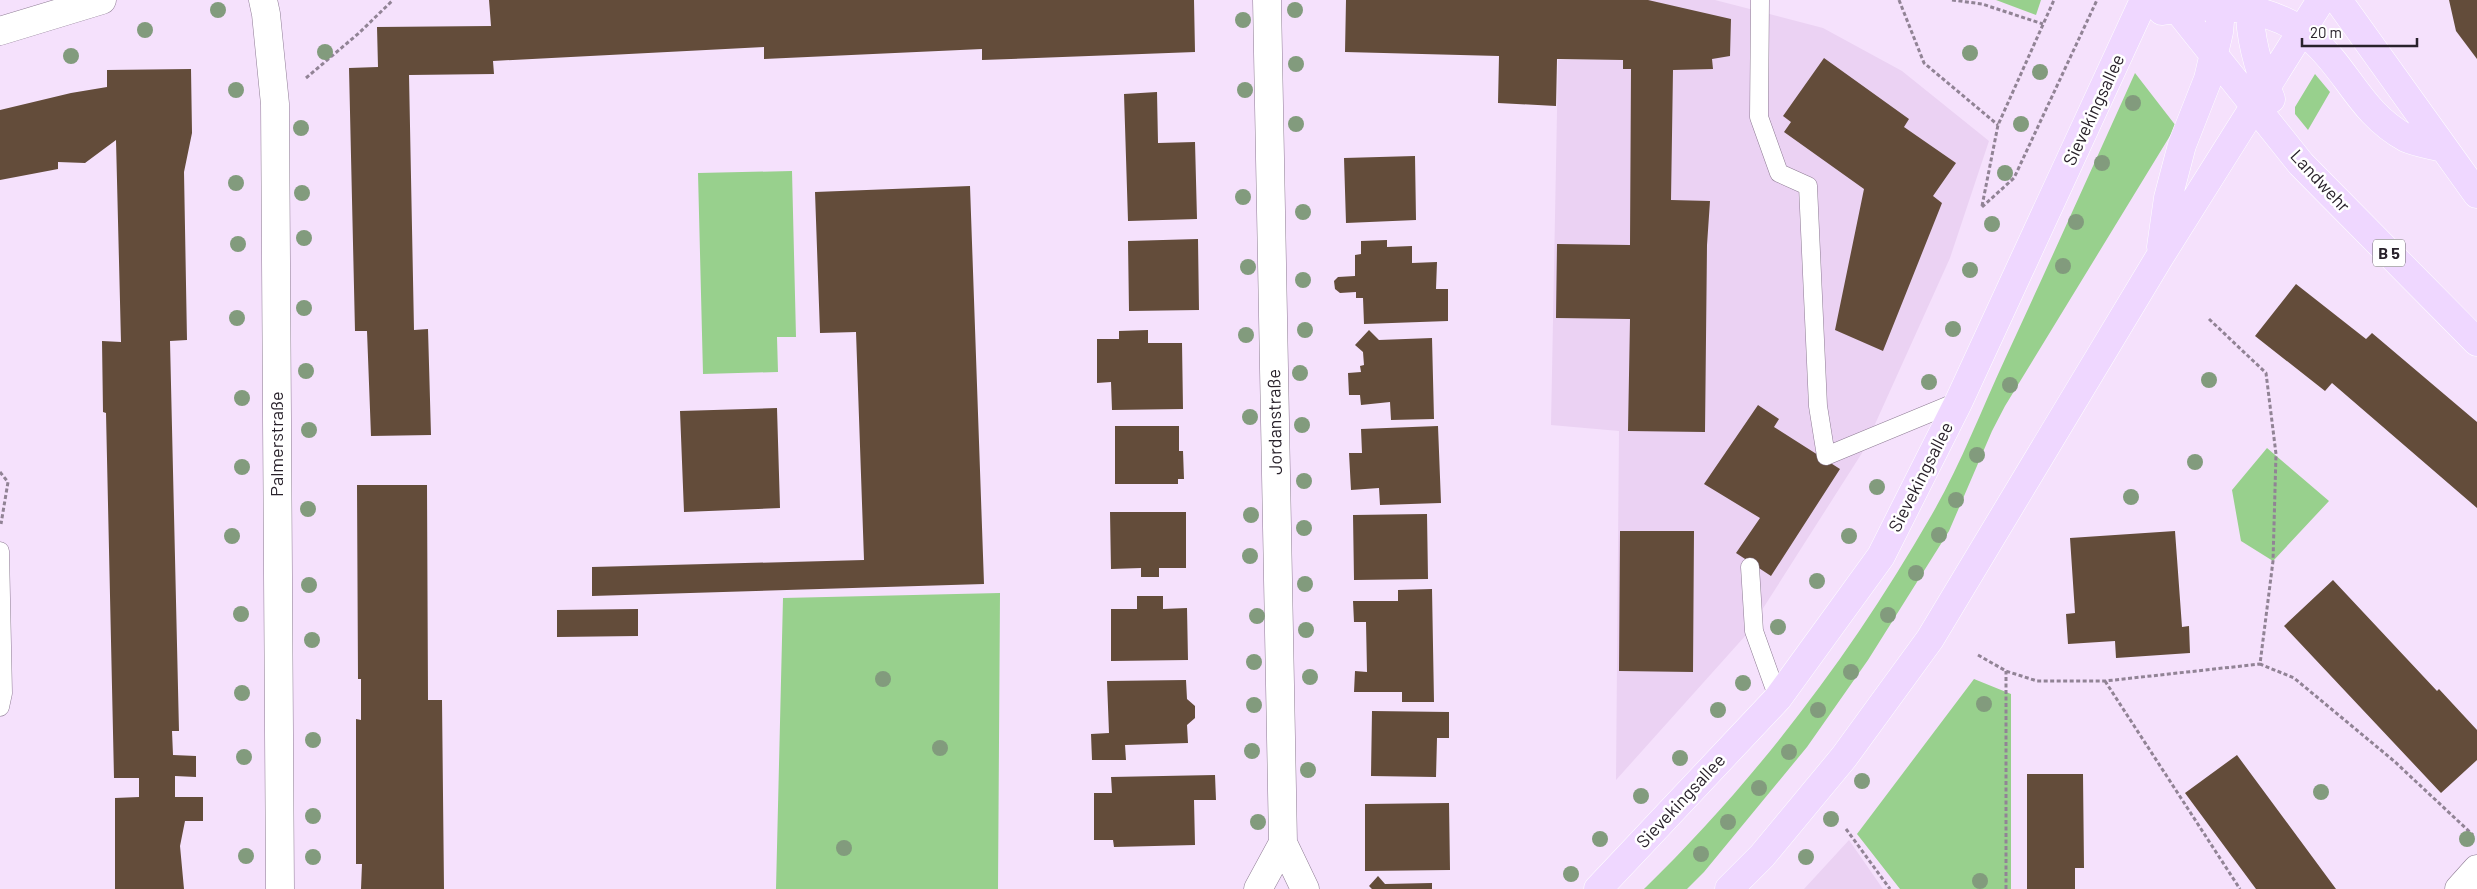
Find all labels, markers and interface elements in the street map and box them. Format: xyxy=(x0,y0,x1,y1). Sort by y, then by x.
scale bar xyxy=(2302,15,2417,47)
text: 20 m xyxy=(2310,23,2342,41)
street label: Sievekingsallee xyxy=(2058,50,2129,169)
street label: Landwehr xyxy=(2286,145,2355,216)
road number: B 5 xyxy=(2373,240,2405,266)
street label: Jordanstraße xyxy=(1262,369,1286,475)
street label: Palmerstraße xyxy=(265,391,287,497)
street label: Sievekingsallee xyxy=(1883,418,1957,535)
street label: Sievekingsallee xyxy=(1631,749,1729,852)

